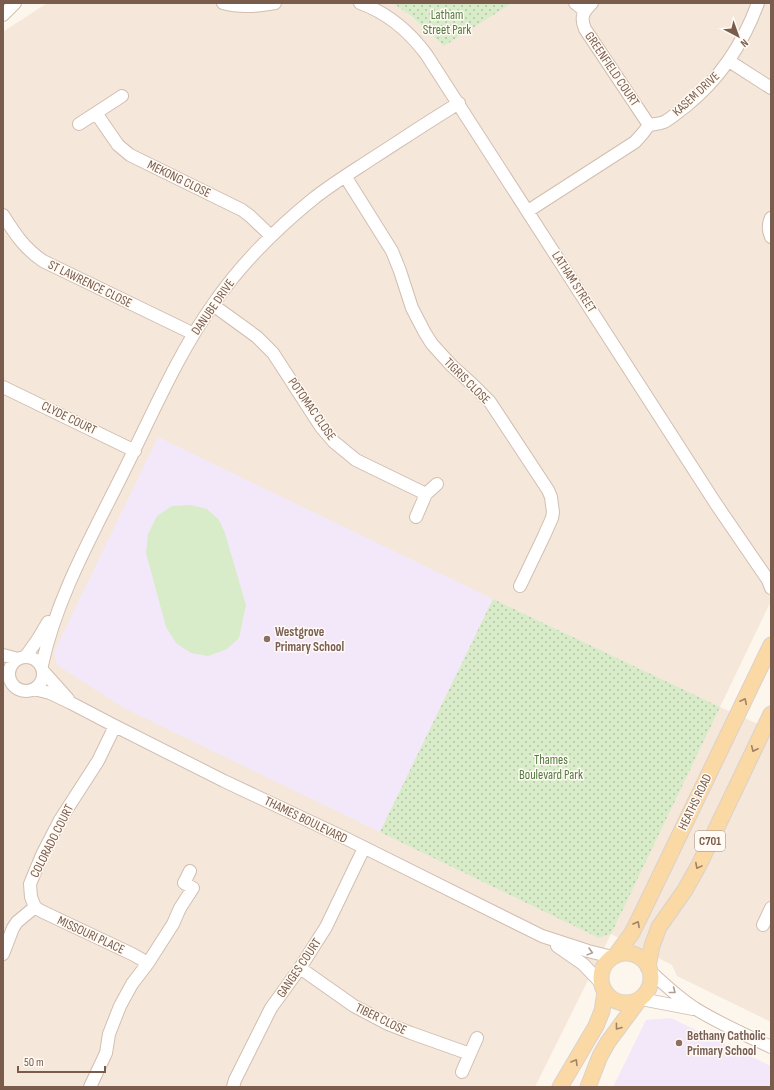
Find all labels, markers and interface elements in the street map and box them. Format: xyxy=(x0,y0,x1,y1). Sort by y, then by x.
park label: Latham Street Park xyxy=(423,7,471,38)
north arrow xyxy=(718,16,758,56)
street label: GREENFIELD COURT xyxy=(581,29,643,109)
text: N xyxy=(738,36,751,50)
street label: KASEM DRIVE xyxy=(669,68,723,120)
street label: MEKONG CLOSE xyxy=(145,157,213,201)
street label: LATHAM STREET xyxy=(548,248,600,316)
street label: ST LAWRENCE CLOSE xyxy=(45,257,135,311)
street label: DANUBE DRIVE xyxy=(188,276,238,338)
street label: TIGRIS CLOSE xyxy=(441,355,493,407)
street label: POTOMAC CLOSE xyxy=(285,375,339,443)
street label: CLYDE COURT xyxy=(39,398,99,438)
place label: Westgrove Primary School xyxy=(275,624,344,655)
marker: Westgrove Primary School xyxy=(262,634,272,644)
one-way arrow xyxy=(739,697,747,705)
one-way arrow xyxy=(751,745,759,752)
park label: Thames Boulevard Park xyxy=(519,752,583,783)
street label: HEATHS ROAD xyxy=(675,771,715,833)
street label: THAMES BOULEVARD xyxy=(262,793,350,847)
street label: COLORADO COURT xyxy=(27,802,77,880)
road number: C701 xyxy=(695,831,725,851)
one-way arrow xyxy=(695,862,702,869)
street label: MISSOURI PLACE xyxy=(55,912,127,958)
one-way arrow xyxy=(632,921,639,928)
street label: GANGES COURT xyxy=(273,935,325,1001)
one-way arrow xyxy=(586,947,593,956)
one-way arrow xyxy=(668,987,675,994)
street label: TIBER CLOSE xyxy=(353,1000,409,1038)
one-way arrow xyxy=(615,1023,623,1030)
place label: Bethany Catholic Primary School xyxy=(687,1028,766,1059)
marker: Bethany Catholic Primary School xyxy=(674,1038,684,1048)
scale bar xyxy=(18,1048,105,1074)
text: 50 m xyxy=(24,1055,44,1070)
one-way arrow xyxy=(570,1059,578,1066)

